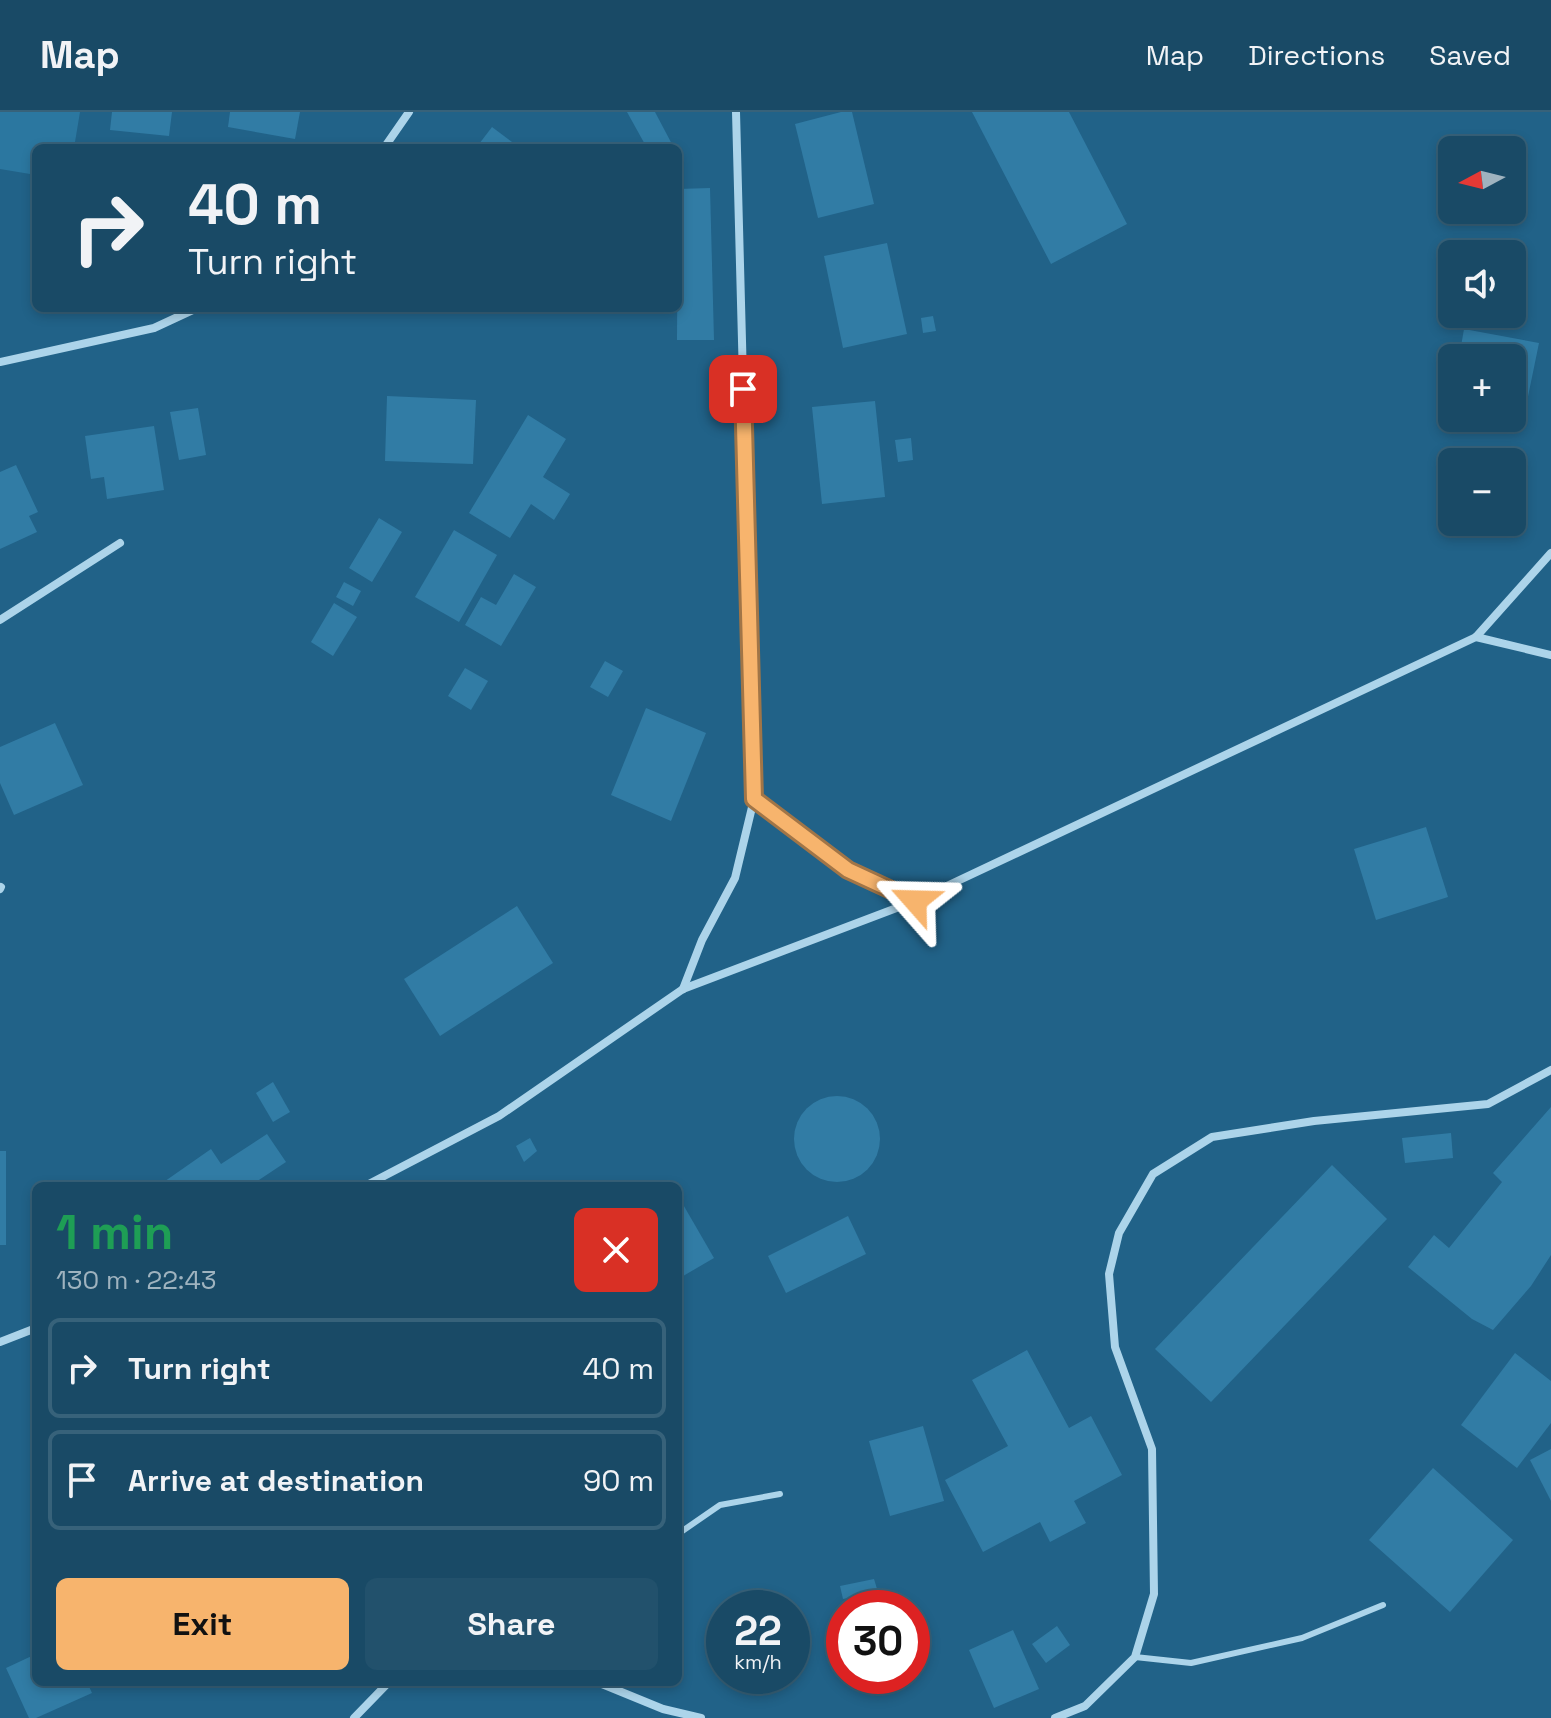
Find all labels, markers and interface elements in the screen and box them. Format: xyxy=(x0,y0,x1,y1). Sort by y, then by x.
text: Map xyxy=(40,31,120,79)
text: Map xyxy=(1146,37,1204,73)
text: Directions xyxy=(1248,37,1385,73)
text: Saved xyxy=(1429,37,1511,73)
north arrow xyxy=(1438,136,1526,224)
map controls xyxy=(1438,136,1526,536)
text: 40 m xyxy=(188,169,322,240)
icon: right xyxy=(56,176,160,280)
text: Turn right xyxy=(188,239,357,285)
button: sound xyxy=(1438,240,1526,328)
button: + xyxy=(1438,344,1526,432)
pin xyxy=(709,355,777,423)
icon: arrive xyxy=(721,367,765,411)
button: − xyxy=(1438,448,1526,536)
position arrow xyxy=(873,859,957,943)
text: 1 min xyxy=(56,1202,173,1263)
button: close xyxy=(574,1208,658,1292)
text: 130 m · 22:43 xyxy=(56,1263,216,1297)
icon: right xyxy=(60,1346,104,1390)
text: Turn right xyxy=(128,1349,271,1388)
text: 40 m xyxy=(583,1349,654,1388)
icon: arrive xyxy=(60,1458,104,1502)
text: Arrive at destination xyxy=(128,1461,424,1500)
text: 90 m xyxy=(583,1461,654,1500)
button: Exit xyxy=(56,1578,349,1670)
button: Share xyxy=(365,1578,658,1670)
speed limit sign: 30 xyxy=(826,1590,930,1694)
text: 22 xyxy=(734,1606,782,1657)
text: km/h xyxy=(734,1649,782,1675)

